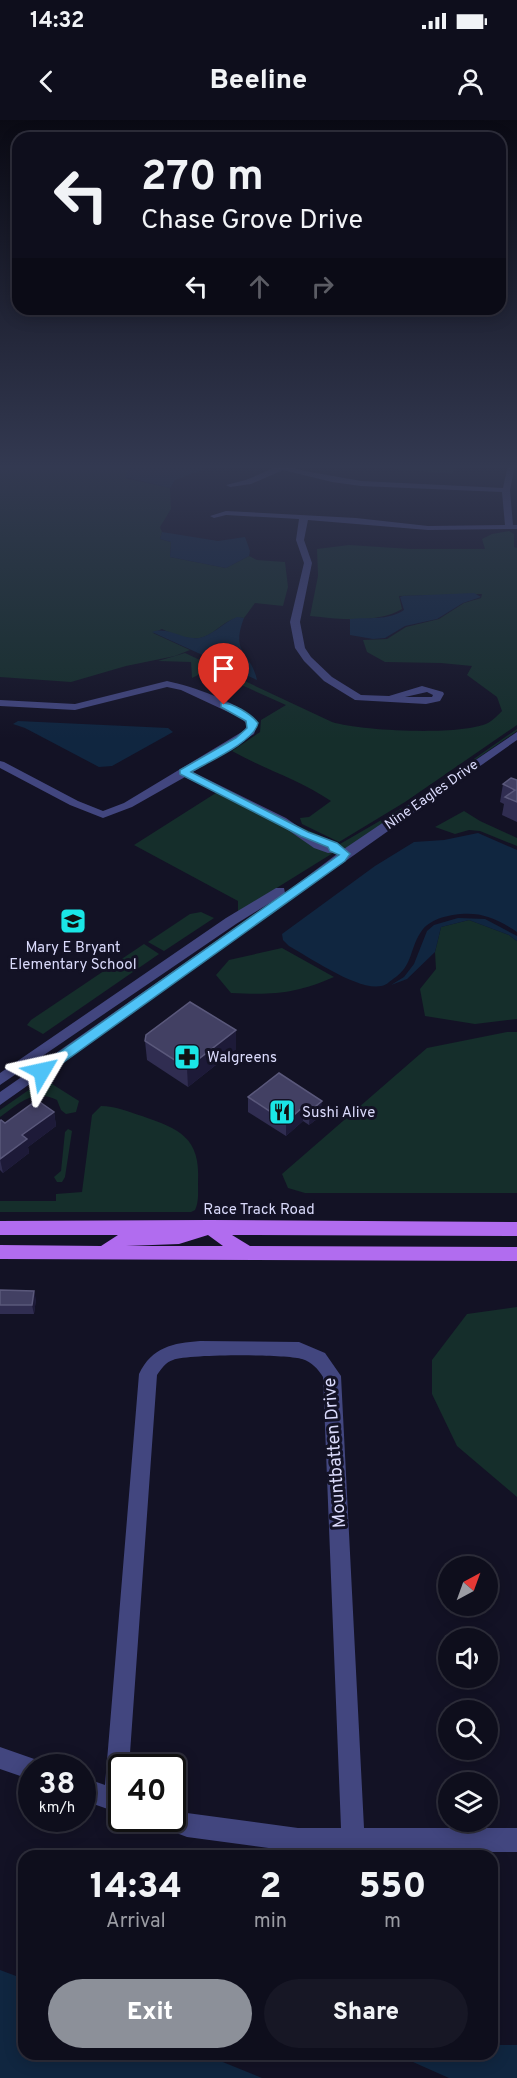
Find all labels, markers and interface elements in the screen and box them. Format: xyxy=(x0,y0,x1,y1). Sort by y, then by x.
text: 14:32 xyxy=(30,8,85,35)
text: Beeline xyxy=(210,64,307,98)
icon: back xyxy=(30,65,63,98)
icon: person xyxy=(454,65,487,98)
text: 270 m xyxy=(141,152,264,205)
icon: left xyxy=(42,156,120,234)
text: Chase Grove Drive xyxy=(141,204,363,238)
icon: left xyxy=(180,270,213,303)
icon: ahead xyxy=(243,270,276,303)
icon: right xyxy=(306,270,339,303)
pin xyxy=(198,643,249,705)
icon: arrive xyxy=(207,652,240,685)
street label: Nine Eagles Drive xyxy=(382,757,482,834)
school or university icon: Mary E Bryant Elementary School xyxy=(58,906,88,936)
place label: Mary E Bryant Elementary School xyxy=(9,939,137,975)
position arrow xyxy=(10,1039,74,1103)
pharmacy icon: Walgreens xyxy=(172,1042,202,1072)
place label: Walgreens xyxy=(207,1049,277,1068)
restaurant icon: Sushi Alive xyxy=(267,1097,297,1127)
place label: Sushi Alive xyxy=(302,1104,375,1123)
street label: Race Track Road xyxy=(203,1201,315,1220)
street label: Mountbatten Drive xyxy=(319,1377,352,1529)
north arrow xyxy=(438,1556,498,1616)
map controls xyxy=(438,1556,498,1832)
button: sound xyxy=(438,1628,498,1688)
button: search xyxy=(438,1700,498,1760)
speed limit sign: 40 xyxy=(108,1754,186,1832)
text: 38 xyxy=(39,1767,75,1804)
button: layers xyxy=(438,1772,498,1832)
text: km/h xyxy=(39,1799,75,1818)
text: 14:34 xyxy=(90,1865,182,1911)
text: 2 xyxy=(259,1865,281,1911)
text: 550 xyxy=(359,1865,426,1911)
text: Arrival xyxy=(106,1909,166,1935)
text: min xyxy=(254,1909,287,1935)
text: m xyxy=(384,1909,401,1935)
button: Exit xyxy=(48,1979,252,2048)
button: Share xyxy=(264,1979,468,2048)

